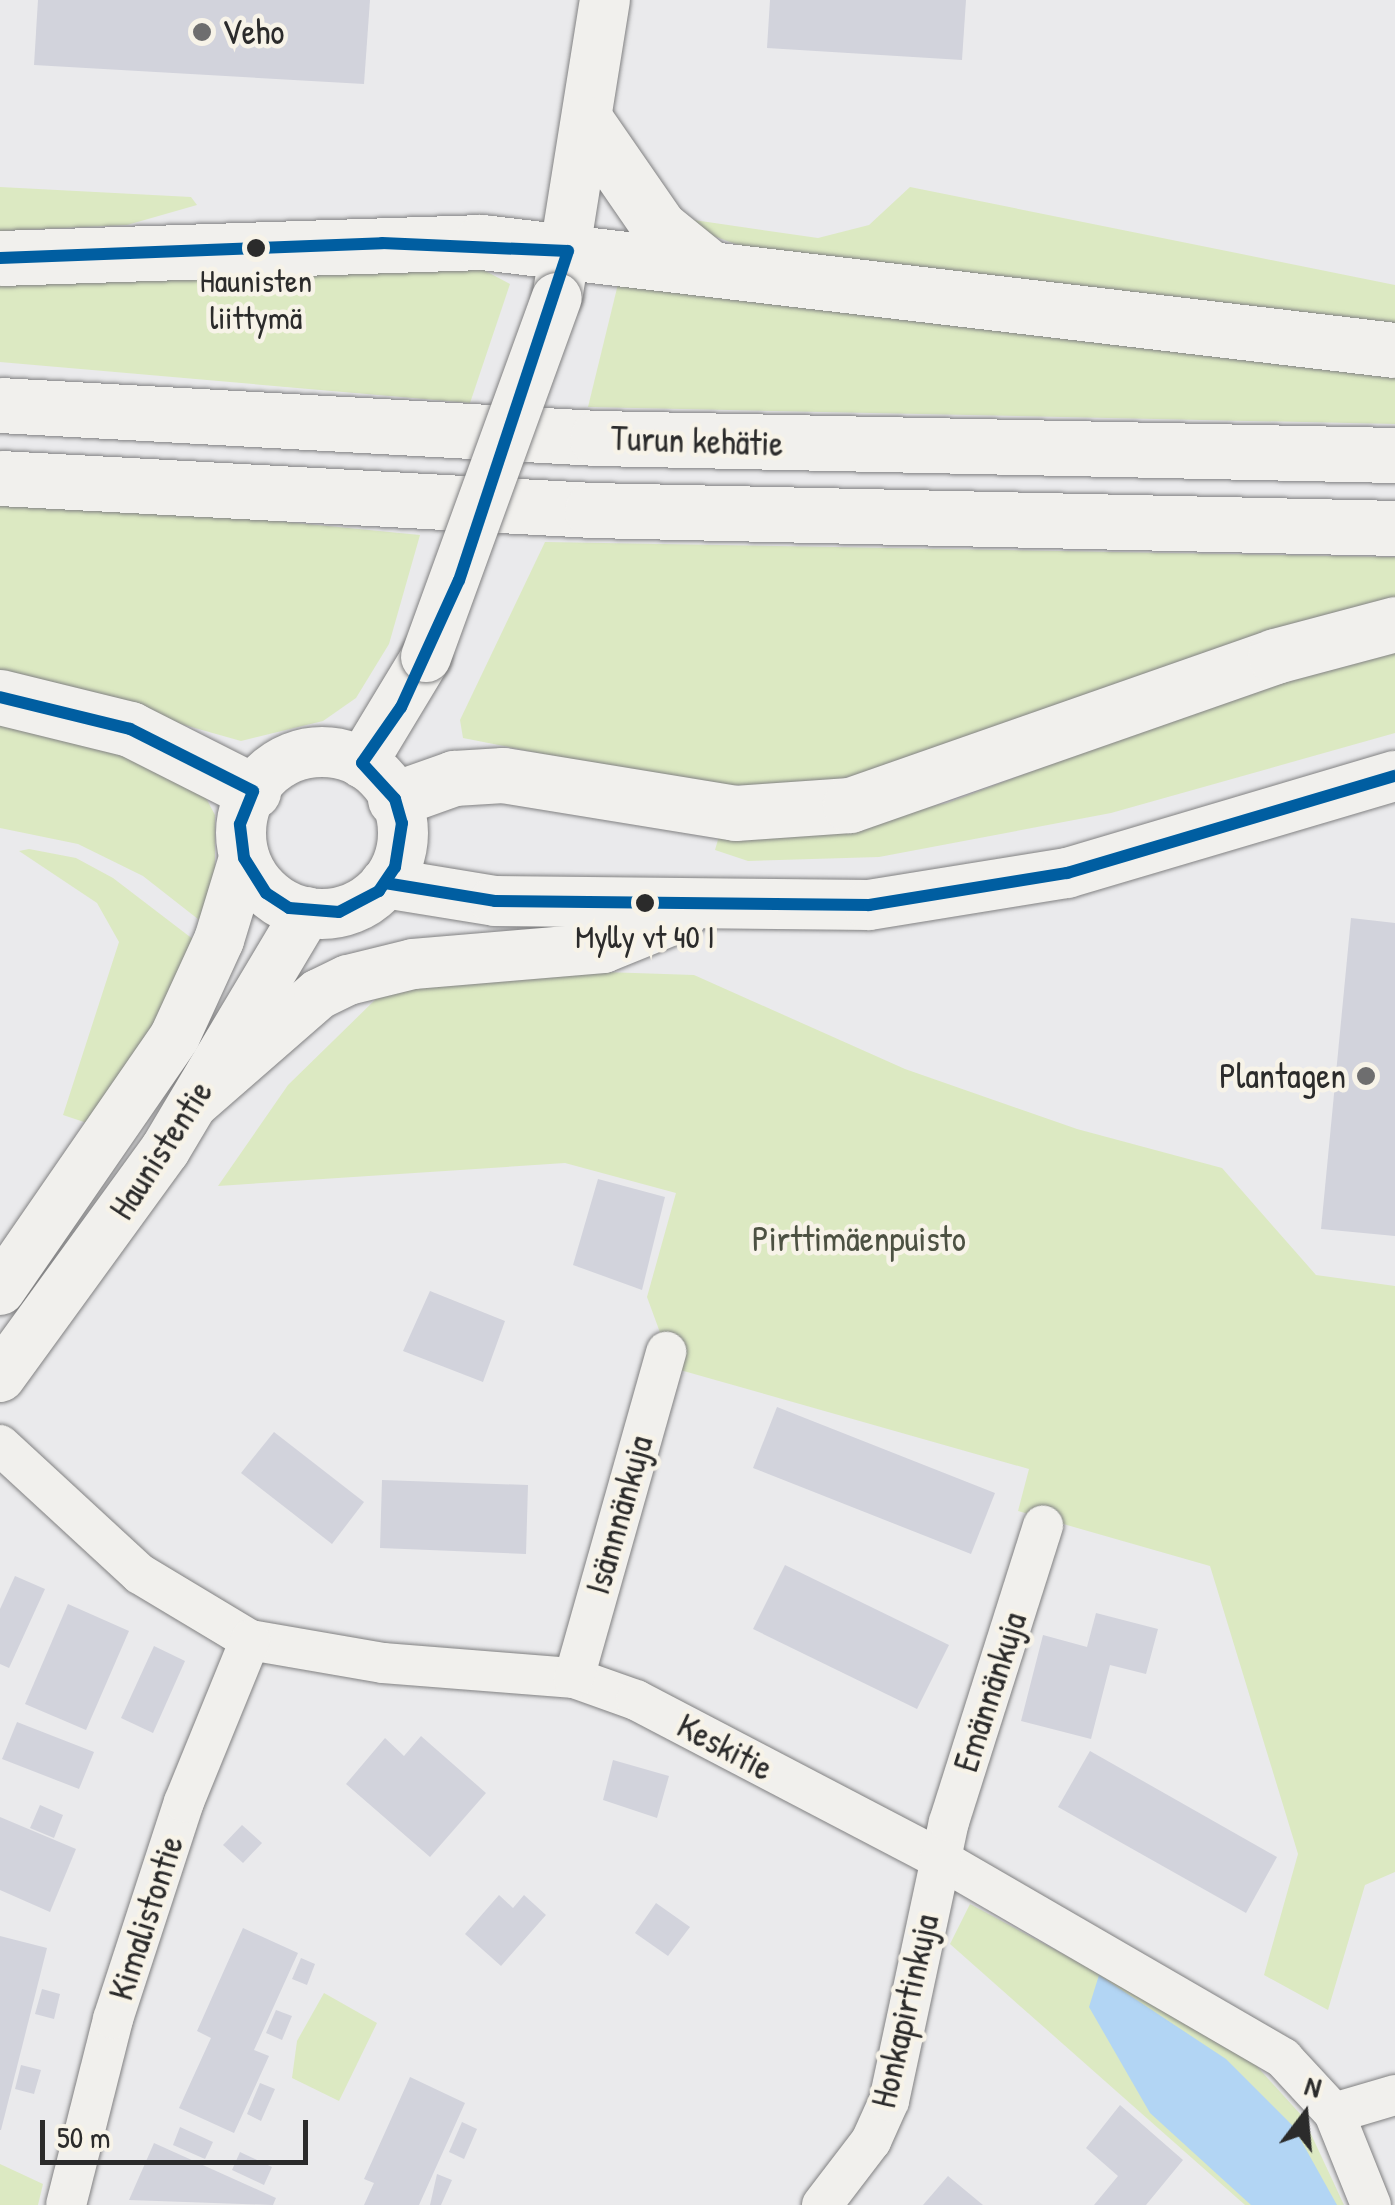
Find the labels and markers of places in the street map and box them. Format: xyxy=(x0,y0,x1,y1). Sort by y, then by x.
place label: Veho xyxy=(222,11,284,53)
marker: Veho xyxy=(191,21,213,43)
marker: Haunisten liittymä xyxy=(246,238,266,258)
place label: Haunisten liittymä xyxy=(200,263,312,338)
marker: Mylly vt 40 I xyxy=(635,893,655,913)
place label: Mylly vt 40 I xyxy=(575,918,715,956)
place label: Plantagen xyxy=(1219,1055,1346,1097)
marker: Plantagen xyxy=(1355,1065,1377,1087)

